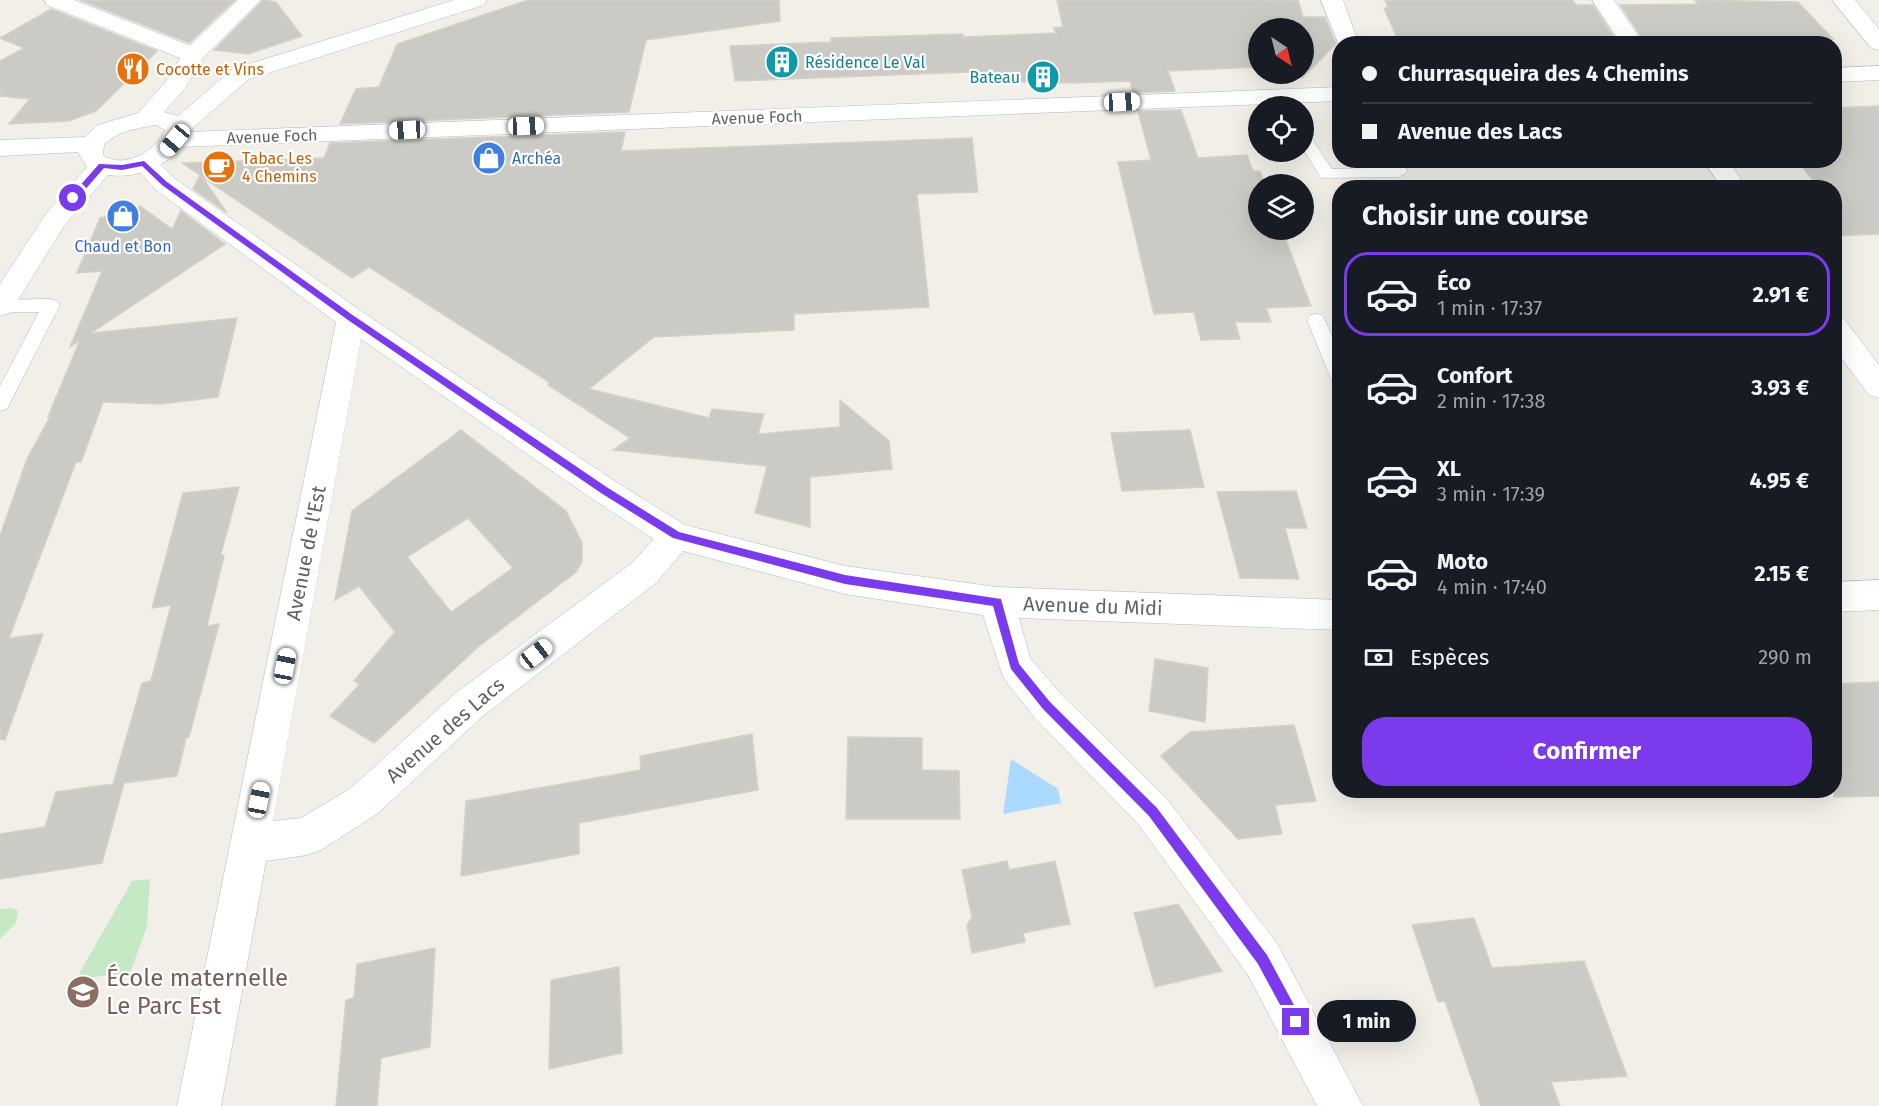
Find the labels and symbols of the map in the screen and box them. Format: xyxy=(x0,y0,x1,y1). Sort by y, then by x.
north arrow xyxy=(1248,18,1314,84)
building icon: Résidence Le Val xyxy=(764,44,800,80)
restaurant icon: Cocotte et Vins xyxy=(115,51,151,87)
place label: Résidence Le Val xyxy=(805,53,925,72)
building icon: Bateau xyxy=(1025,59,1061,95)
place label: Cocotte et Vins xyxy=(156,60,264,79)
place label: Bateau xyxy=(969,68,1020,87)
car xyxy=(1104,92,1140,112)
street label: Avenue Foch xyxy=(711,106,803,129)
car xyxy=(508,116,544,136)
car xyxy=(157,120,193,160)
car xyxy=(389,120,425,140)
street label: Avenue Foch xyxy=(226,125,318,148)
shop icon: Archéa xyxy=(471,140,507,176)
cafe icon: Tabac Les 4 Chemins xyxy=(201,149,237,185)
place label: Tabac Les 4 Chemins xyxy=(242,149,317,186)
place label: Archéa xyxy=(512,149,561,168)
route start xyxy=(59,184,86,211)
shop icon: Chaud et Bon xyxy=(105,198,141,234)
place label: Chaud et Bon xyxy=(74,237,172,256)
street label: Avenue de l'Est xyxy=(281,483,331,623)
street label: Avenue du Midi xyxy=(1023,592,1163,620)
car xyxy=(516,636,556,672)
car xyxy=(273,647,297,685)
street label: Avenue des Lacs xyxy=(381,672,509,788)
car xyxy=(247,781,271,819)
place label: École maternelle Le Parc Est xyxy=(106,963,288,1020)
school or university icon: École maternelle Le Parc Est xyxy=(65,974,101,1010)
callout: 1 min xyxy=(1317,1001,1416,1043)
route end xyxy=(1282,1008,1309,1035)

